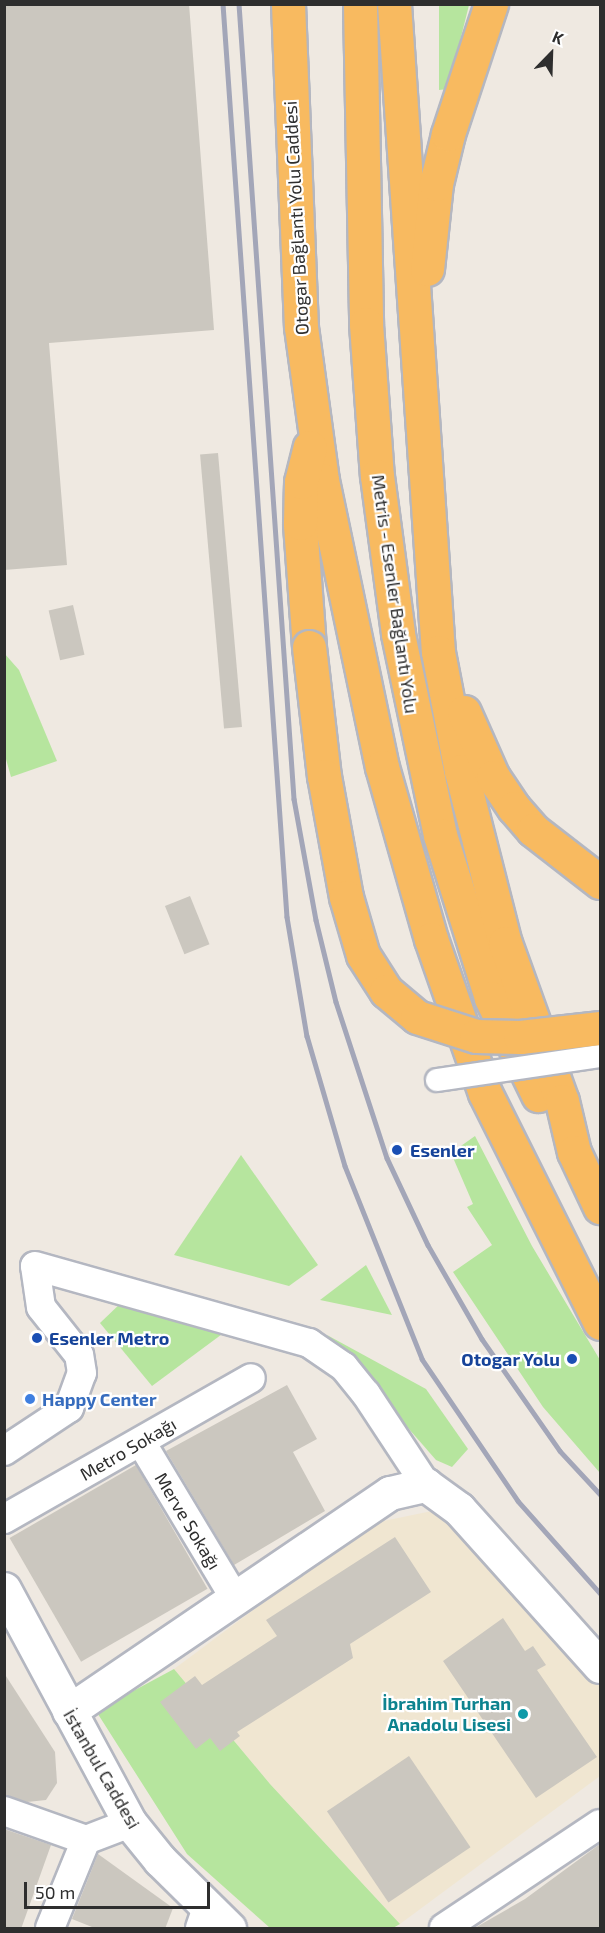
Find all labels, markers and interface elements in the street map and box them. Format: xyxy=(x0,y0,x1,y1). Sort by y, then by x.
north arrow xyxy=(521,24,581,84)
text: K xyxy=(550,26,567,48)
street label: Otogar Bağlantı Yolu Caddesi xyxy=(279,100,313,336)
street label: Metris - Esenler Bağlantı Yolu xyxy=(367,473,423,715)
place label: Esenler xyxy=(410,1139,475,1161)
marker: Esenler xyxy=(388,1141,406,1159)
place label: Esenler Metro xyxy=(49,1327,170,1349)
marker: Esenler Metro xyxy=(30,1331,44,1345)
place label: Otogar Yolu xyxy=(461,1348,560,1370)
marker: Otogar Yolu xyxy=(565,1352,579,1366)
place label: Happy Center xyxy=(42,1388,157,1410)
marker: Happy Center xyxy=(23,1392,37,1406)
street label: Metro Sokağı xyxy=(76,1413,180,1485)
street label: Merve Sokağı xyxy=(150,1468,226,1574)
place label: İbrahim Turhan Anadolu Lisesi xyxy=(382,1693,511,1736)
street label: İstanbul Caddesi xyxy=(59,1705,145,1833)
marker: İbrahim Turhan Anadolu Lisesi xyxy=(516,1707,530,1721)
scale bar xyxy=(27,1870,213,1908)
text: 50 m xyxy=(35,1881,75,1903)

